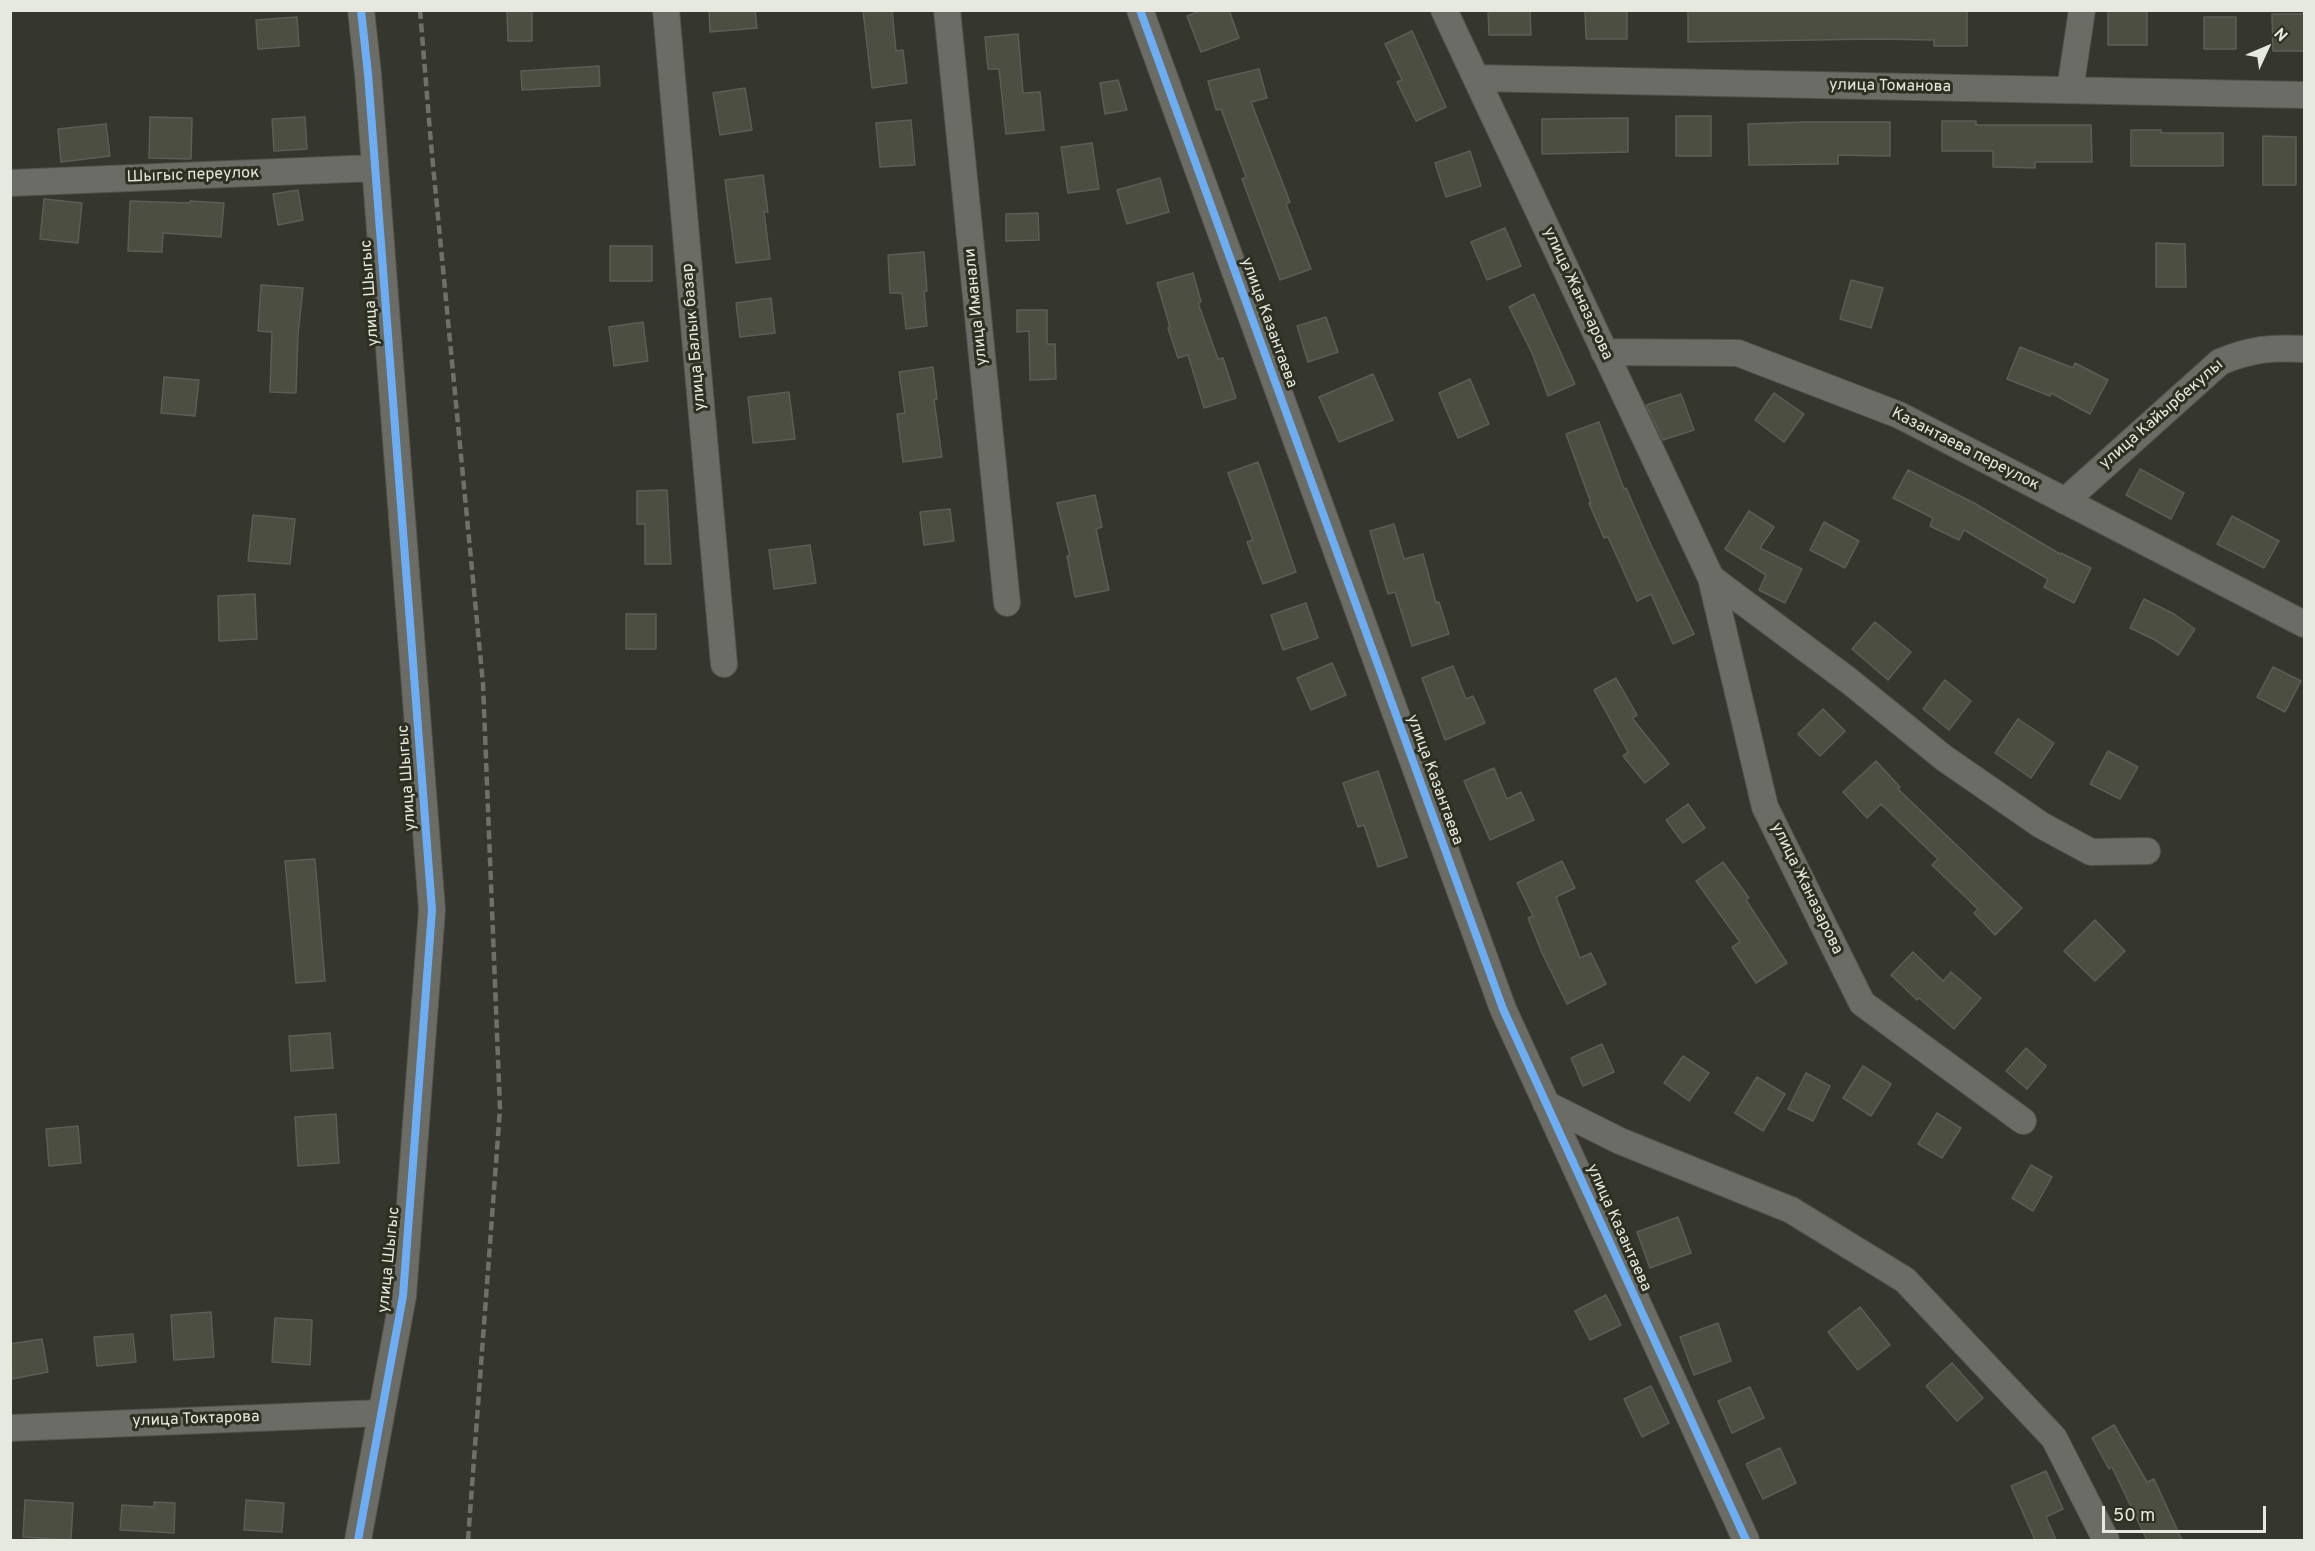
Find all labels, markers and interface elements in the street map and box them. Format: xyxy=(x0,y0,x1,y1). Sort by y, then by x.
north arrow xyxy=(2237,18,2297,78)
text: N xyxy=(2269,24,2291,47)
street label: улица Томанова xyxy=(1829,76,1951,98)
street label: Шыгыс переулок xyxy=(126,164,260,188)
street label: улица Жаназарова xyxy=(1538,225,1616,363)
street label: улица Шыгыс xyxy=(358,239,384,347)
street label: улица Иманали xyxy=(961,247,993,367)
street label: улица Казантаева xyxy=(1235,255,1301,391)
street label: улица Балык базар xyxy=(679,262,711,412)
street label: улица Кайырбекулы xyxy=(2096,356,2228,474)
street label: Казантаева переулок xyxy=(1888,404,2042,496)
street label: улица Казантаева xyxy=(1401,712,1467,848)
street label: улица Шыгыс xyxy=(395,724,421,832)
street label: улица Жаназарова xyxy=(1766,820,1846,958)
street label: улица Казантаева xyxy=(1581,1161,1655,1295)
street label: улица Шыгыс xyxy=(375,1206,405,1314)
street label: улица Токтарова xyxy=(132,1408,260,1432)
scale bar xyxy=(2105,1494,2268,1532)
text: 50 m xyxy=(2113,1505,2155,1528)

